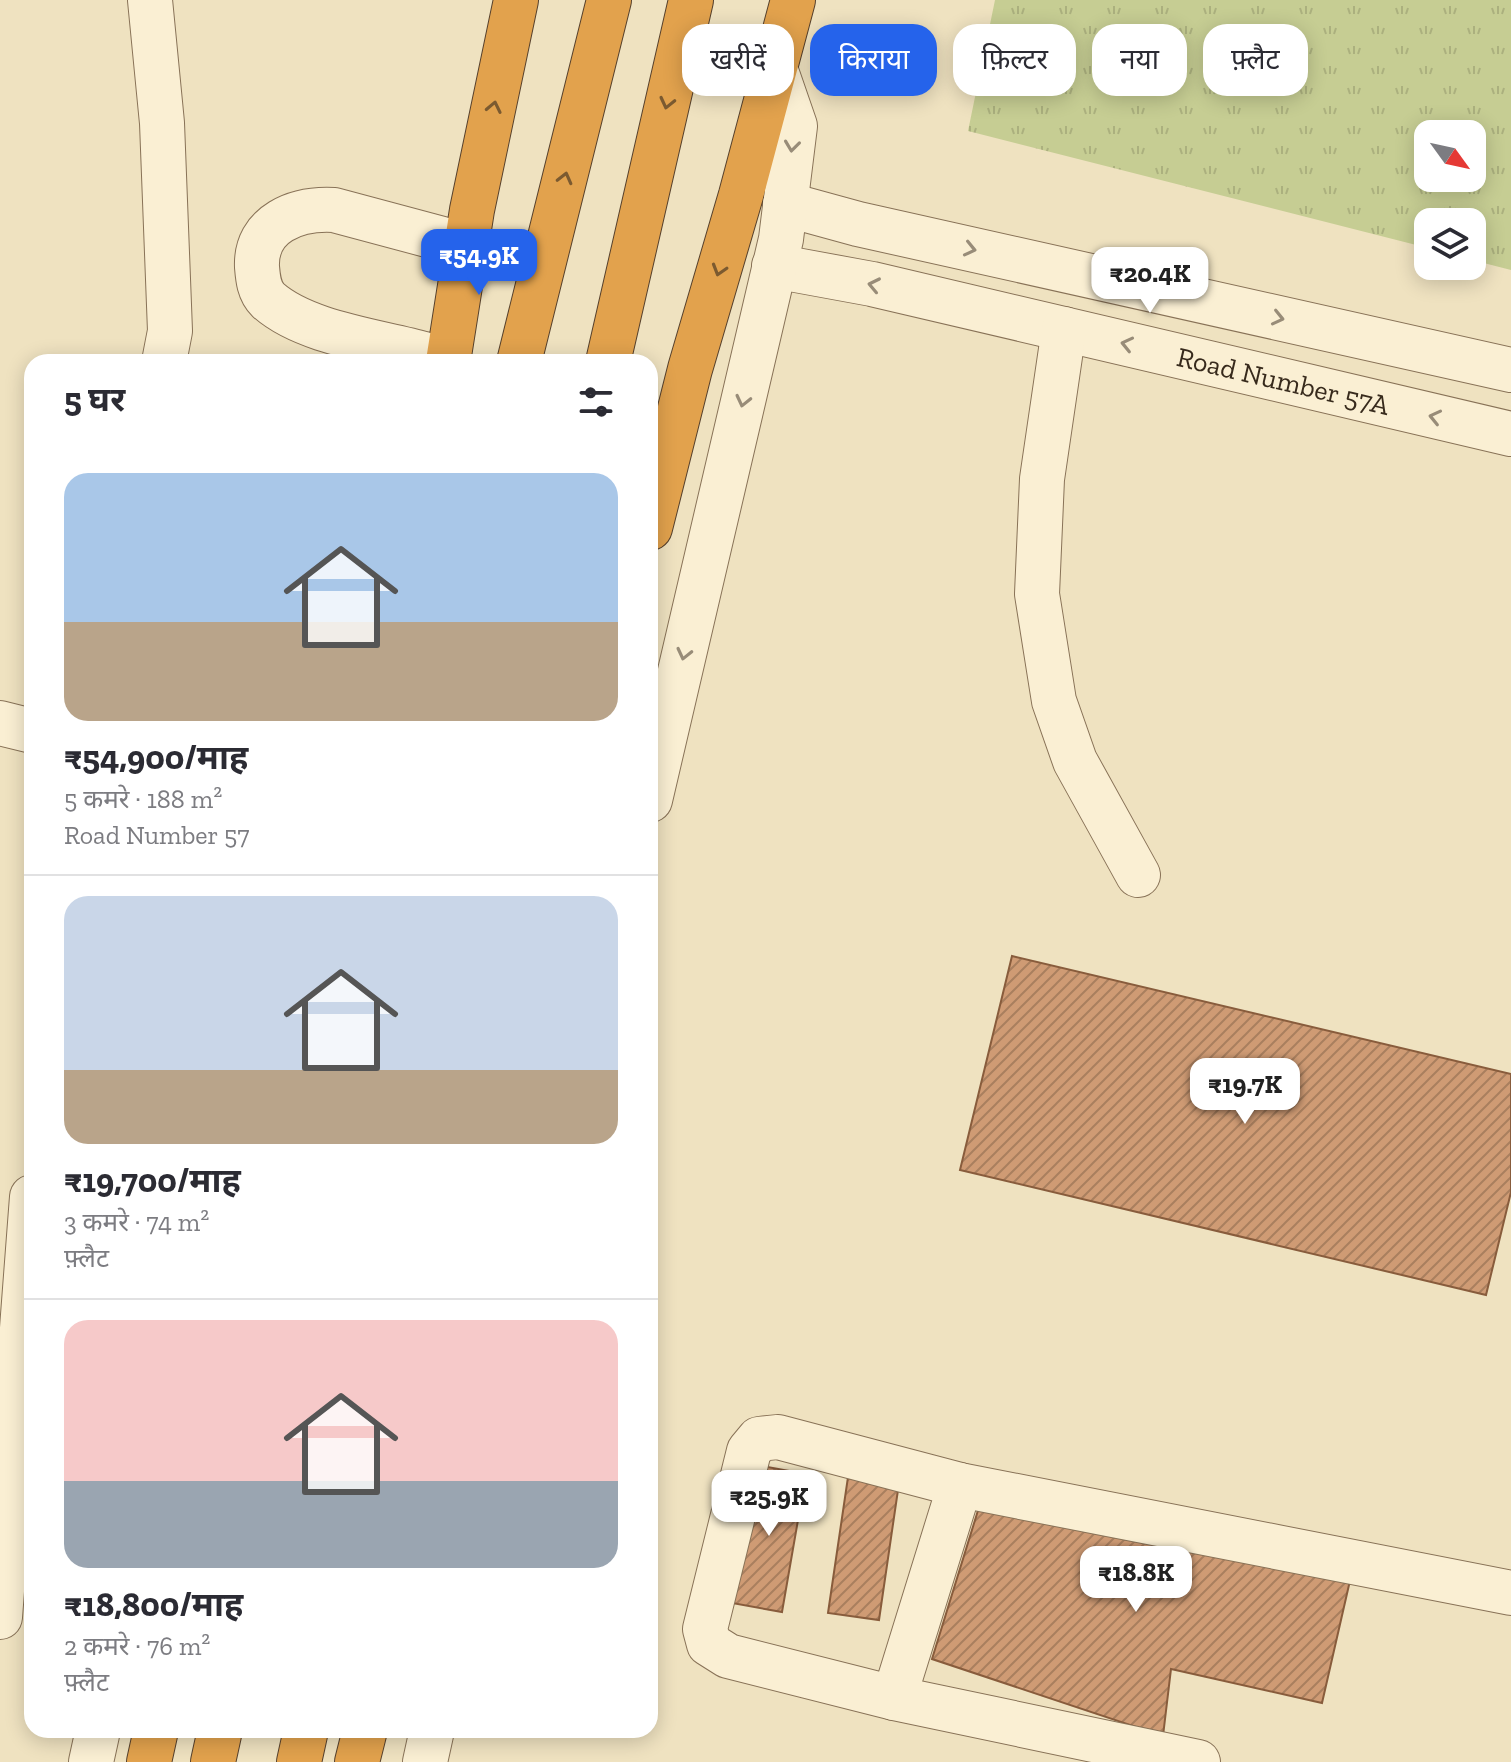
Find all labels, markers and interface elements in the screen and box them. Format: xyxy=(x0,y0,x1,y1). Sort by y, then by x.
chip: खरीदें xyxy=(682,24,794,96)
chip: किराया xyxy=(810,24,937,96)
chip: फ़िल्टर xyxy=(953,24,1076,96)
chip: नया xyxy=(1092,24,1187,96)
chip: फ़्लैट xyxy=(1203,24,1308,96)
one-way arrow xyxy=(659,96,676,110)
one-way arrow xyxy=(485,100,502,114)
north arrow xyxy=(1414,120,1486,192)
map controls xyxy=(1414,120,1486,280)
one-way arrow xyxy=(784,140,801,153)
one-way arrow xyxy=(556,171,573,185)
button: layers xyxy=(1414,208,1486,280)
pin: ₹54.9K xyxy=(414,229,544,297)
text: ₹54.9K xyxy=(439,239,519,271)
one-way arrow xyxy=(962,240,976,257)
pin: ₹20.4K xyxy=(1085,247,1215,315)
text: ₹20.4K xyxy=(1109,257,1191,289)
one-way arrow xyxy=(712,262,728,276)
one-way arrow xyxy=(868,278,881,295)
one-way arrow xyxy=(1271,309,1284,326)
one-way arrow xyxy=(1121,337,1135,354)
street label: Road Number 57A xyxy=(1174,340,1393,422)
text: 5 घर xyxy=(64,379,125,420)
icon: filters xyxy=(574,380,618,424)
one-way arrow xyxy=(736,393,753,407)
one-way arrow xyxy=(1429,409,1442,426)
icon: home xyxy=(269,525,413,669)
one-way arrow xyxy=(676,646,693,660)
text: ₹54,900/माह xyxy=(64,737,248,778)
text: 5 कमरे · 188 m² xyxy=(64,783,222,815)
text: Road Number 57 xyxy=(64,819,250,851)
icon: home xyxy=(269,948,413,1092)
pin: ₹19.7K xyxy=(1180,1058,1310,1126)
text: ₹19.7K xyxy=(1208,1068,1282,1100)
text: ₹19,700/माह xyxy=(64,1160,241,1201)
text: 3 कमरे · 74 m² xyxy=(64,1206,209,1238)
text: फ़्लैट xyxy=(64,1242,109,1274)
icon: home xyxy=(269,1372,413,1516)
pin: ₹25.9K xyxy=(704,1470,834,1538)
text: ₹25.9K xyxy=(730,1480,808,1512)
pin: ₹18.8K xyxy=(1071,1546,1201,1614)
text: ₹18.8K xyxy=(1098,1556,1174,1588)
text: ₹18,800/माह xyxy=(64,1584,243,1625)
text: 2 कमरे · 76 m² xyxy=(64,1630,210,1662)
text: फ़्लैट xyxy=(64,1666,109,1698)

